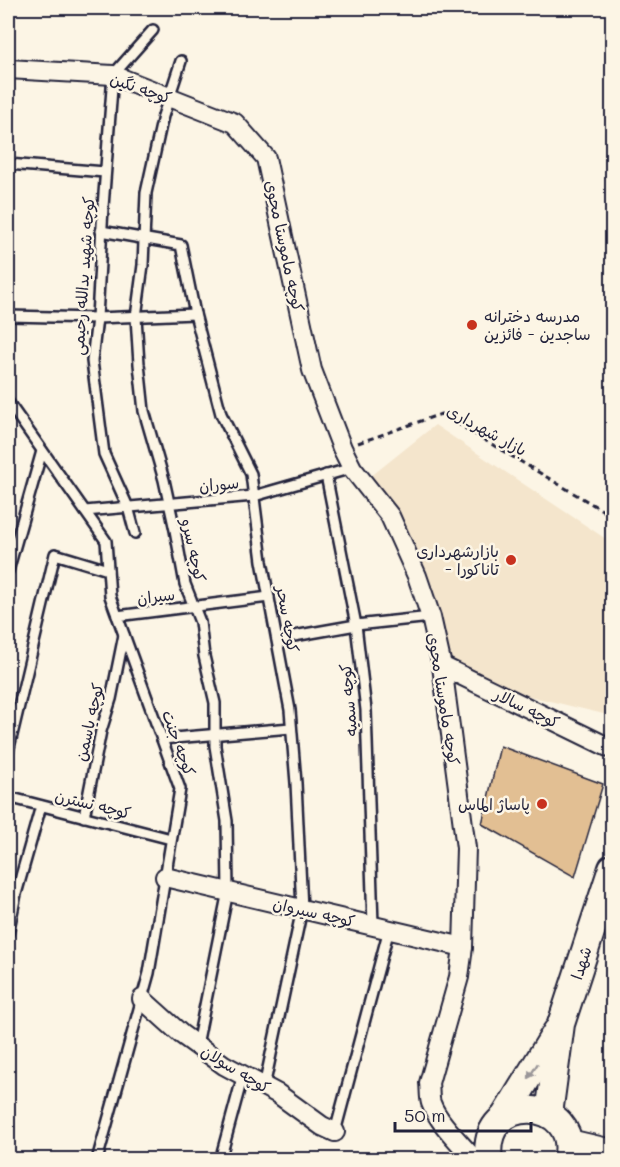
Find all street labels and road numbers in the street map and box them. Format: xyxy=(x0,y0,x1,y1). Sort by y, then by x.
street label: کوچه نگین xyxy=(107,67,175,109)
street label: کوچه ماموستا محوی xyxy=(260,178,310,314)
street label: کوچه شهید یدالله رحیمی xyxy=(66,196,100,356)
street label: بازار شهرداری xyxy=(444,399,531,460)
street label: سوران xyxy=(198,471,240,497)
street label: کوچه سرو xyxy=(176,515,211,584)
street label: کوچه سحر xyxy=(271,582,305,654)
street label: سیران xyxy=(136,583,176,608)
street label: کوچه ماموستا محوی xyxy=(423,631,465,767)
street label: کوچه سمیه xyxy=(334,663,362,737)
street label: کوچه یاسمن xyxy=(69,681,109,763)
street label: کوچه سالار xyxy=(489,682,563,733)
street label: کوچه جنت xyxy=(157,707,201,779)
street label: کوچه نسترن xyxy=(53,784,133,824)
street label: کوچه سیروان xyxy=(271,892,357,932)
street label: شهدا xyxy=(565,944,596,982)
street label: کوچه سولان xyxy=(197,1040,275,1098)

